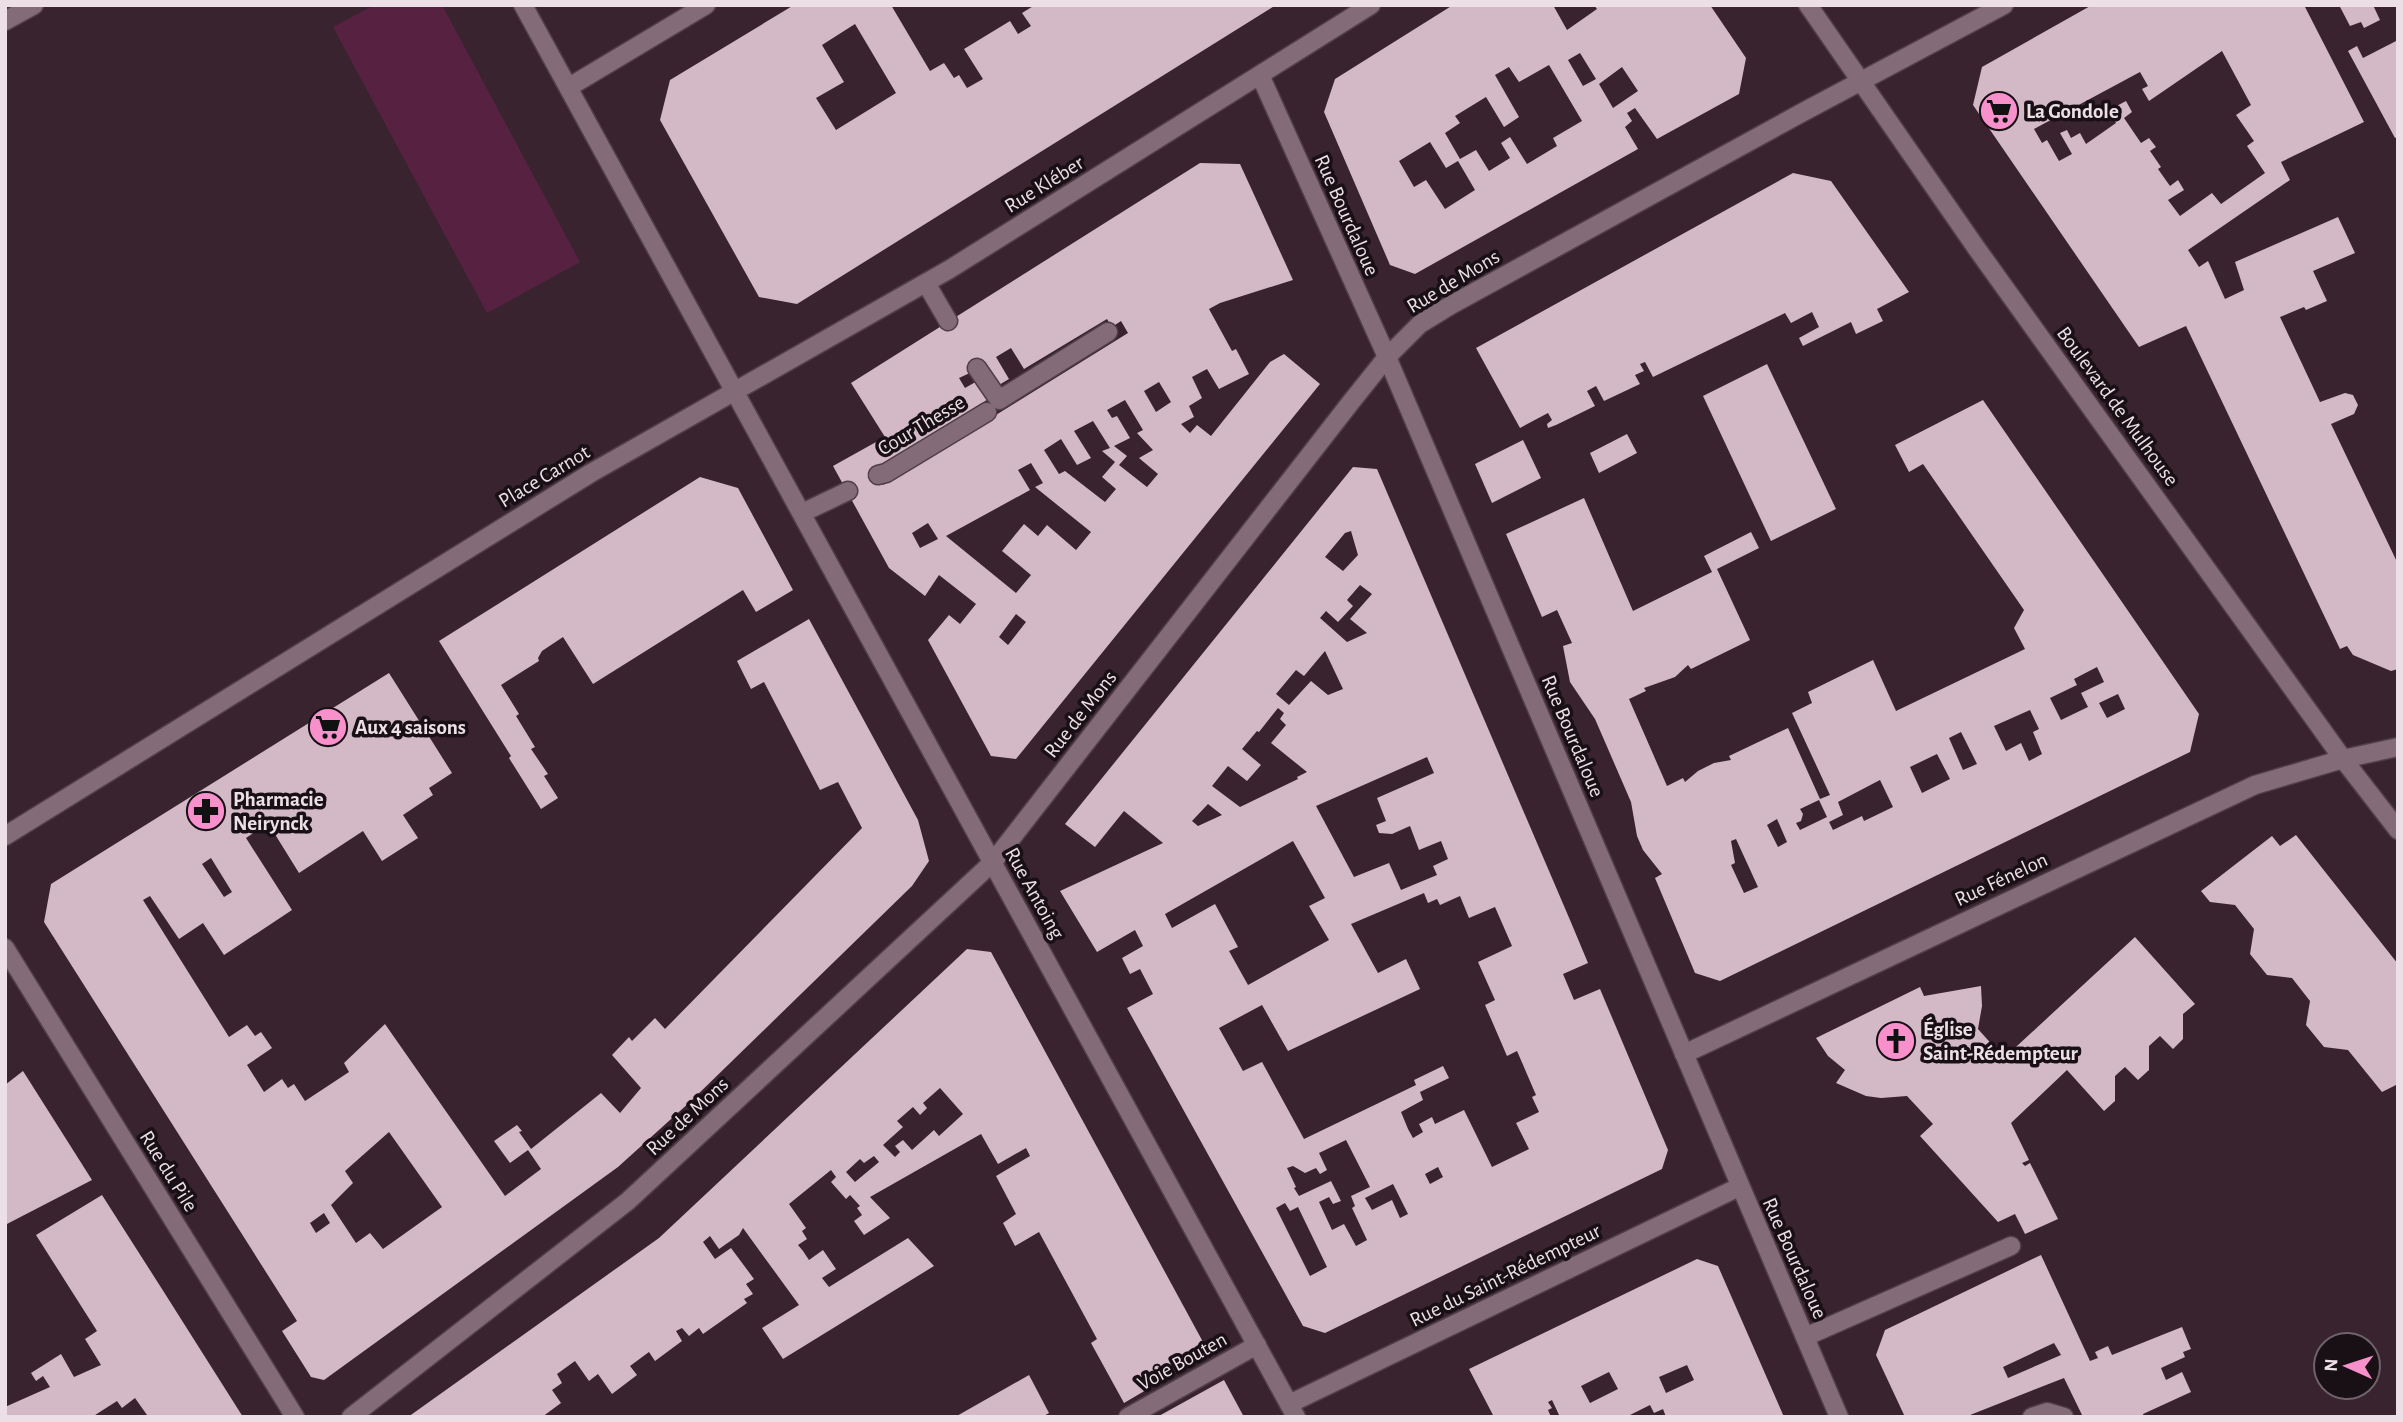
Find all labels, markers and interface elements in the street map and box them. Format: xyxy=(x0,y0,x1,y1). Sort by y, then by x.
supermarket icon: La Gondole xyxy=(1978,90,2020,132)
place label: La Gondole xyxy=(2026,101,2119,122)
street label: Rue Bourdaloue xyxy=(1310,151,1383,279)
street label: Rue Kléber xyxy=(1001,152,1088,217)
street label: Rue de Mons xyxy=(1403,246,1503,317)
street label: Boulevard de Mulhouse xyxy=(2053,323,2182,490)
street label: Cour Thesse xyxy=(874,391,968,460)
street label: Place Carnot xyxy=(495,441,594,512)
street label: Rue de Mons xyxy=(1040,667,1121,762)
street label: Rue Bourdaloue xyxy=(1537,672,1608,800)
supermarket icon: Aux 4 saisons xyxy=(307,706,349,748)
place label: Aux 4 saisons xyxy=(355,717,466,738)
place label: Pharmacie Neirynck xyxy=(233,789,324,834)
pharmacy icon: Pharmacie Neirynck xyxy=(185,790,227,832)
street label: Rue Antoing xyxy=(1001,844,1069,943)
street label: Rue Fénelon xyxy=(1952,849,2051,910)
place label: Église Saint-Rédempteur xyxy=(1923,1016,2079,1064)
church icon: Église Saint-Rédempteur xyxy=(1875,1020,1917,1062)
street label: Rue de Mons xyxy=(642,1073,733,1159)
street label: Rue du Pile xyxy=(136,1127,202,1215)
street label: Rue Bourdaloue xyxy=(1758,1194,1831,1322)
street label: Rue du Saint-Rédempteur xyxy=(1406,1220,1604,1331)
street label: Voie Bouten xyxy=(1134,1328,1230,1394)
north arrow xyxy=(2312,1331,2382,1401)
text: N xyxy=(2322,1358,2341,1372)

